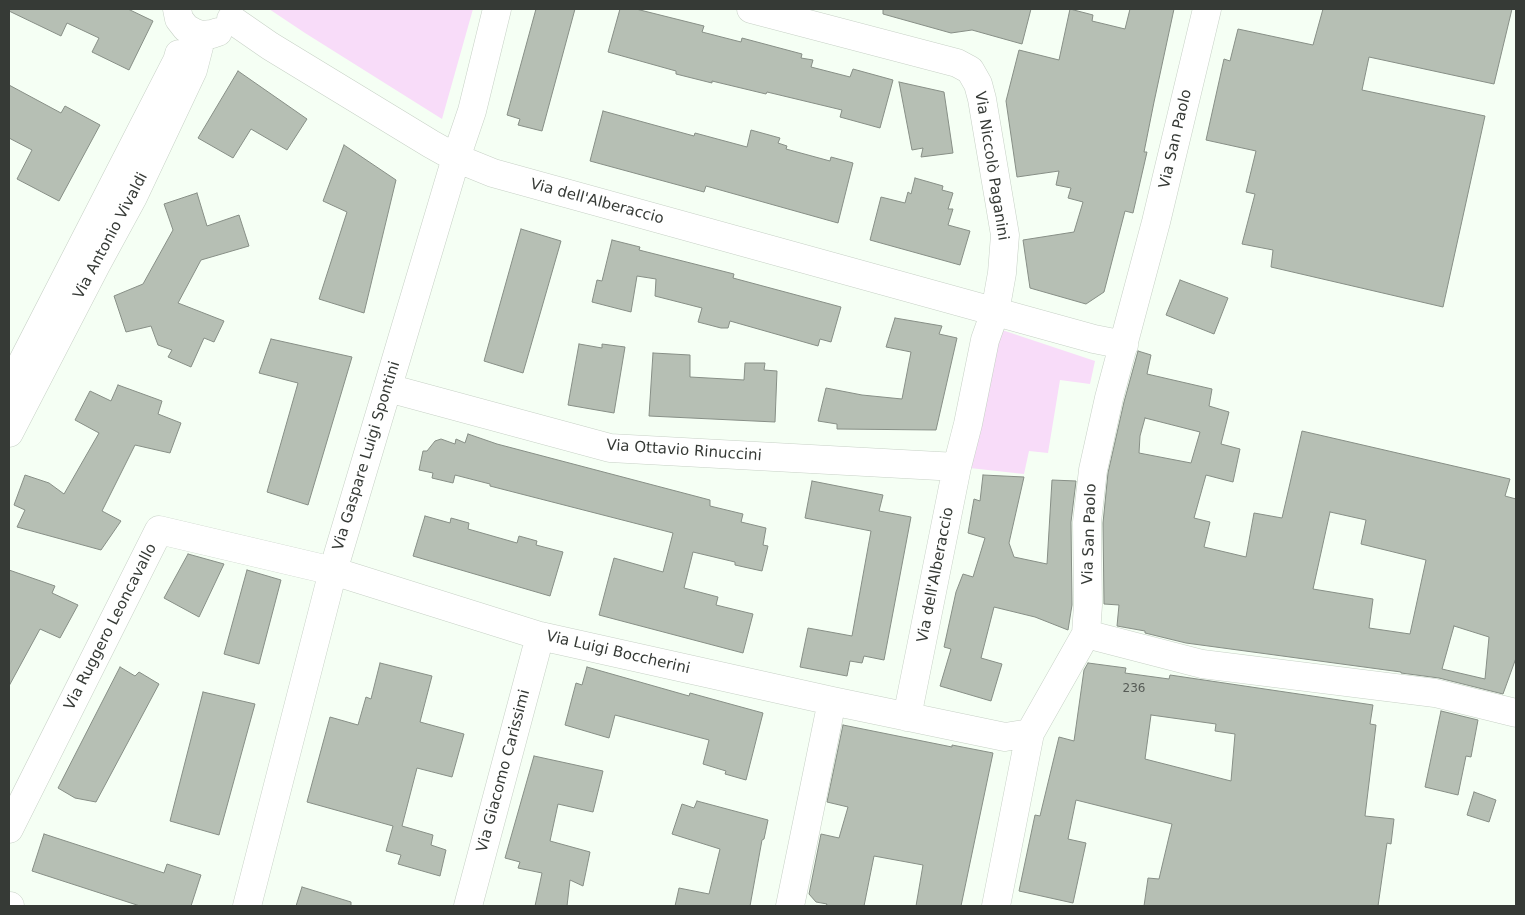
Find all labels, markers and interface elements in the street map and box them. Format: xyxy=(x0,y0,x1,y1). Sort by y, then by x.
street label: Via San Paolo xyxy=(1156,88,1196,190)
street label: Via Niccolò Paganini xyxy=(970,90,1012,242)
street label: Via Antonio Vivaldi xyxy=(70,170,152,302)
street label: Via dell'Alberaccio xyxy=(528,175,666,229)
street label: Via Gaspare Luigi Spontini xyxy=(330,359,404,553)
street label: Via Ottavio Rinuccini xyxy=(606,437,762,465)
street label: Via San Paolo xyxy=(1079,483,1101,585)
street label: Via dell'Alberaccio xyxy=(914,506,958,644)
street label: Via Ruggero Leoncavallo xyxy=(61,541,161,713)
street label: Via Luigi Boccherini xyxy=(544,628,692,678)
house number: 236 xyxy=(1123,682,1145,696)
street label: Via Giacomo Carissimi xyxy=(474,688,534,854)

